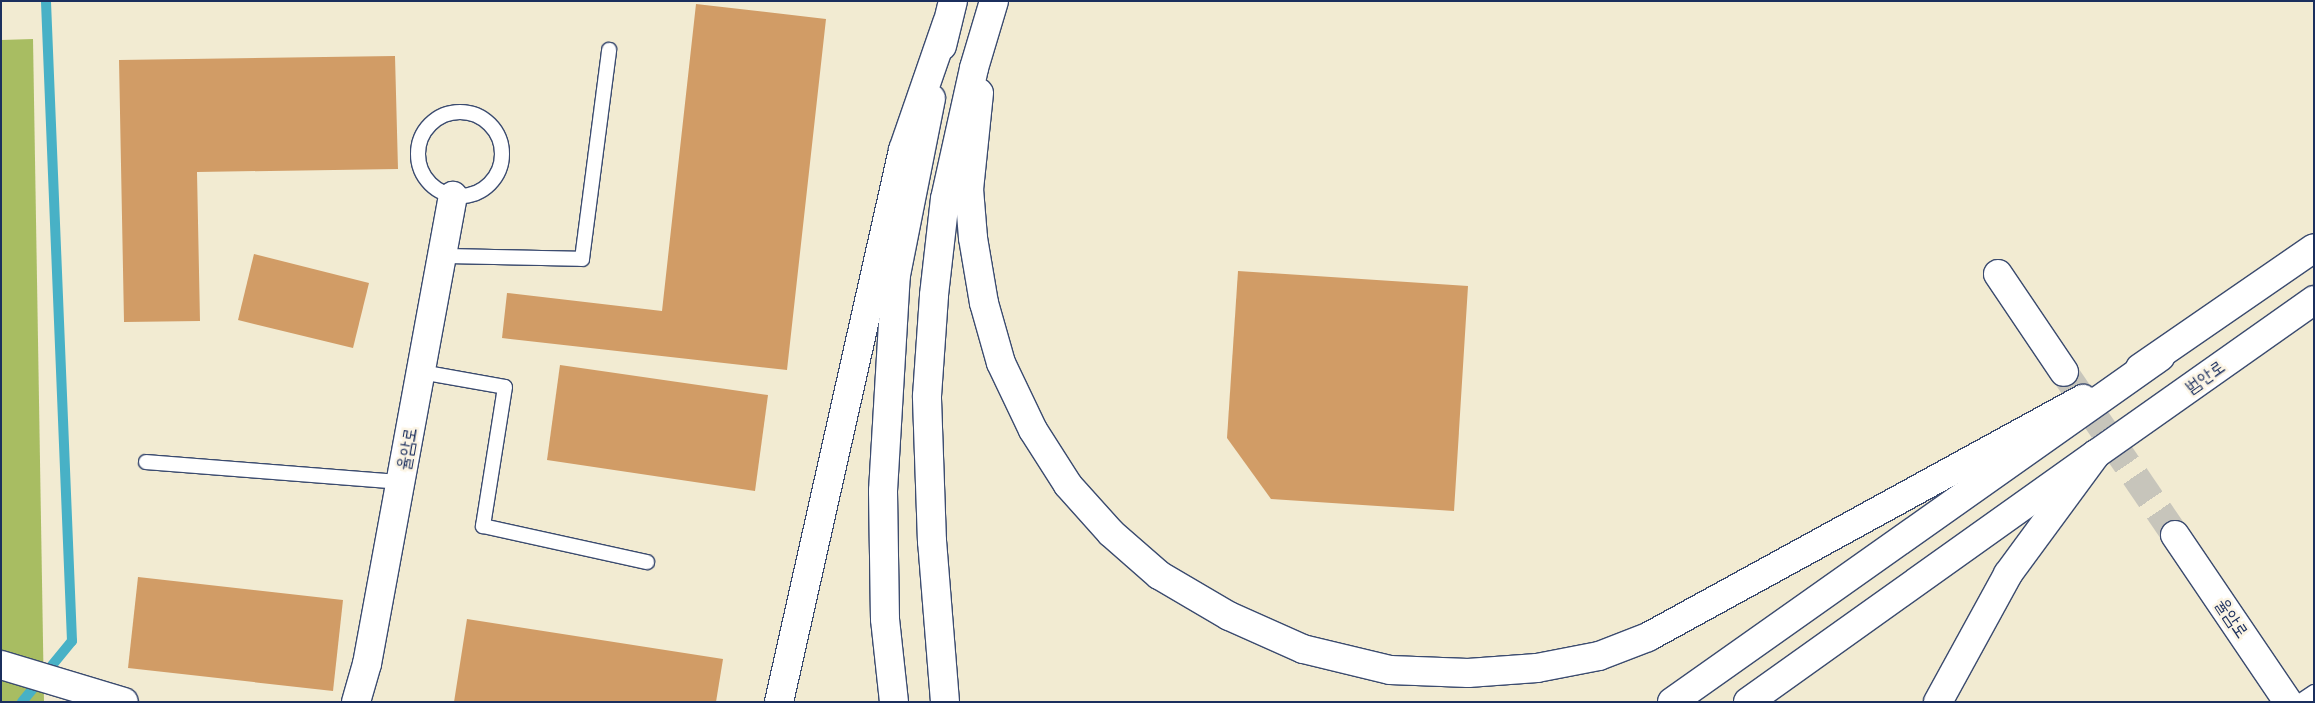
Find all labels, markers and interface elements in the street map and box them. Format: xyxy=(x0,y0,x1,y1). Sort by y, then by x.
street label: 범안로 xyxy=(2181,356,2229,398)
street label: 율암로 xyxy=(393,426,421,472)
street label: 율암로 xyxy=(2211,594,2253,642)

